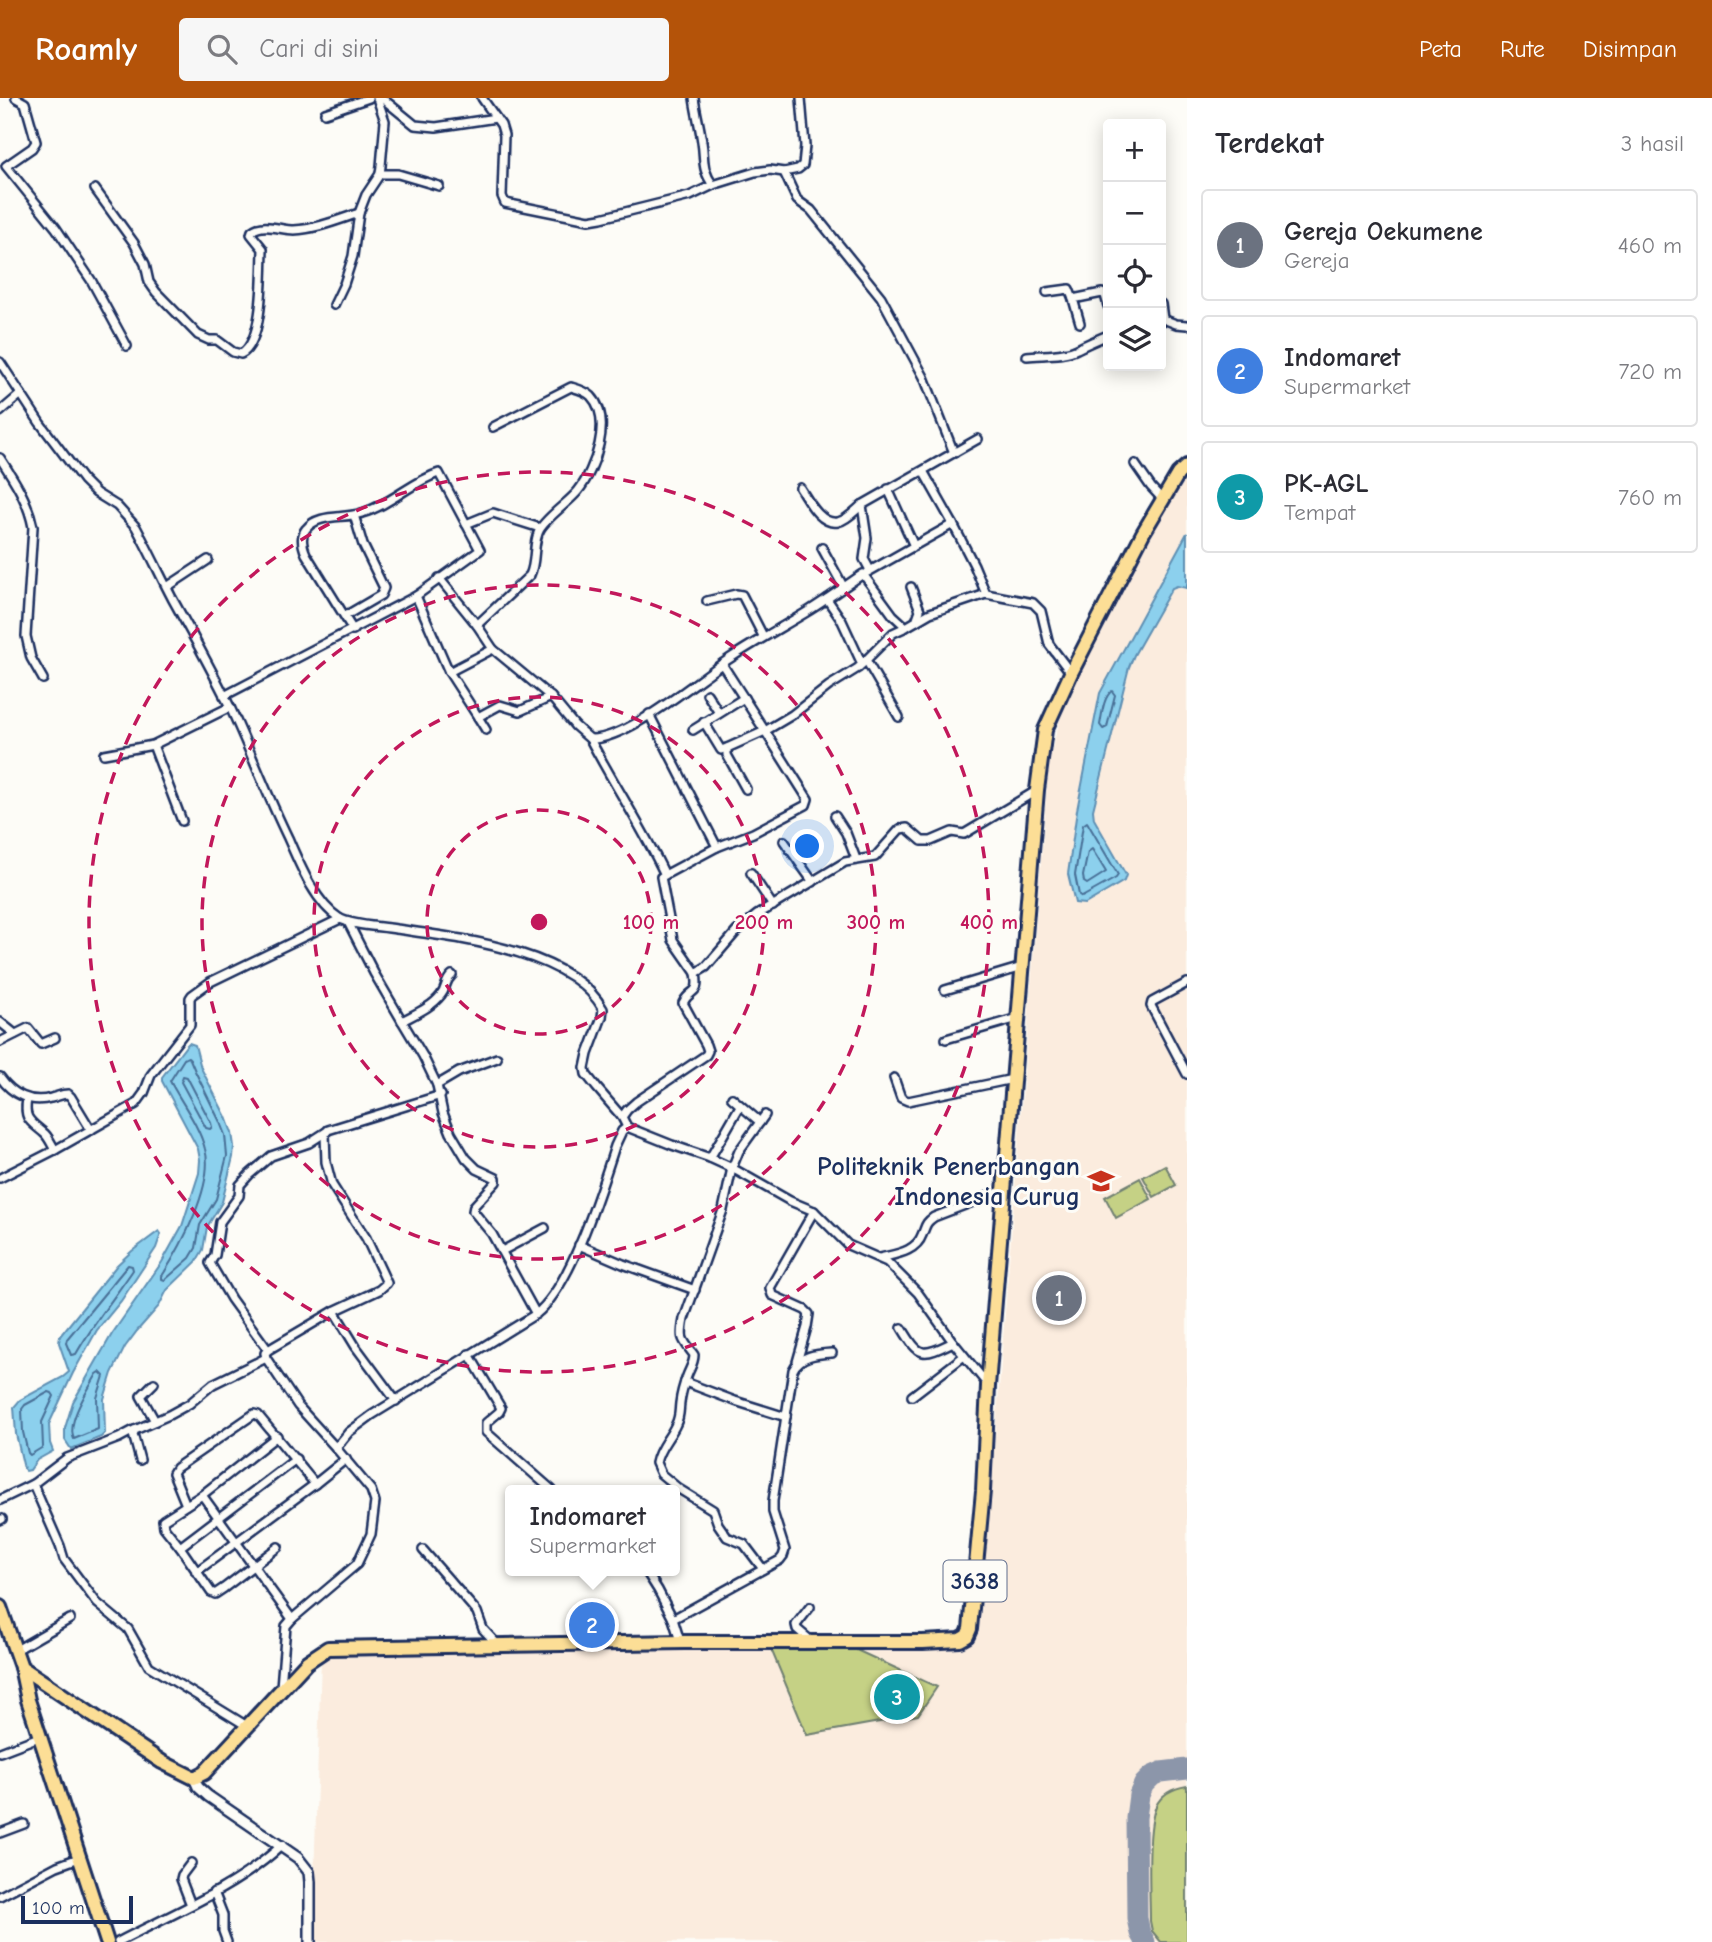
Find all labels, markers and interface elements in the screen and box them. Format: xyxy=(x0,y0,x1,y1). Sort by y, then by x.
search box xyxy=(179,18,669,81)
text: Roamly xyxy=(35,30,137,68)
icon: search xyxy=(203,30,241,68)
text: Cari di sini xyxy=(259,34,379,64)
text: Peta xyxy=(1419,35,1462,63)
text: Rute xyxy=(1500,35,1545,63)
text: Disimpan xyxy=(1583,35,1677,63)
map controls xyxy=(1103,119,1166,371)
button: + xyxy=(1103,119,1166,182)
text: Terdekat xyxy=(1215,126,1324,161)
text: 3 hasil xyxy=(1621,130,1684,157)
button: − xyxy=(1103,182,1166,245)
text: Gereja Oekumene xyxy=(1284,217,1483,247)
text: 1 xyxy=(1235,232,1245,259)
text: 460 m xyxy=(1618,232,1682,259)
button: locate xyxy=(1103,245,1166,308)
text: Gereja xyxy=(1284,247,1350,274)
button: layers xyxy=(1103,308,1166,371)
text: Indomaret xyxy=(1284,343,1401,373)
text: 2 xyxy=(1234,358,1246,385)
text: 720 m xyxy=(1618,358,1682,385)
text: Supermarket xyxy=(1284,373,1410,400)
text: PK-AGL xyxy=(1284,469,1369,499)
text: 3 xyxy=(1234,484,1246,511)
text: 760 m xyxy=(1618,484,1682,511)
text: Tempat xyxy=(1284,499,1355,526)
your location xyxy=(790,829,824,863)
centre of rings xyxy=(527,910,551,934)
text: 100 m xyxy=(623,910,679,934)
text: 200 m xyxy=(735,910,793,934)
text: 300 m xyxy=(847,910,905,934)
text: 400 m xyxy=(960,910,1018,934)
place label: Politeknik Penerbangan Indonesia Curug xyxy=(817,1152,1080,1212)
school or university icon: Politeknik Penerbangan Indonesia Curug xyxy=(1086,1166,1116,1196)
pin: 1 xyxy=(1036,1272,1082,1324)
popup xyxy=(505,1485,680,1576)
text: Indomaret xyxy=(529,1502,646,1532)
text: Supermarket xyxy=(529,1532,656,1559)
road number: 3638 xyxy=(944,1560,1006,1602)
pin: 2 xyxy=(569,1599,615,1651)
pin: 3 xyxy=(874,1671,920,1723)
scale bar xyxy=(21,1893,133,1925)
text: 100 m xyxy=(32,1897,85,1919)

